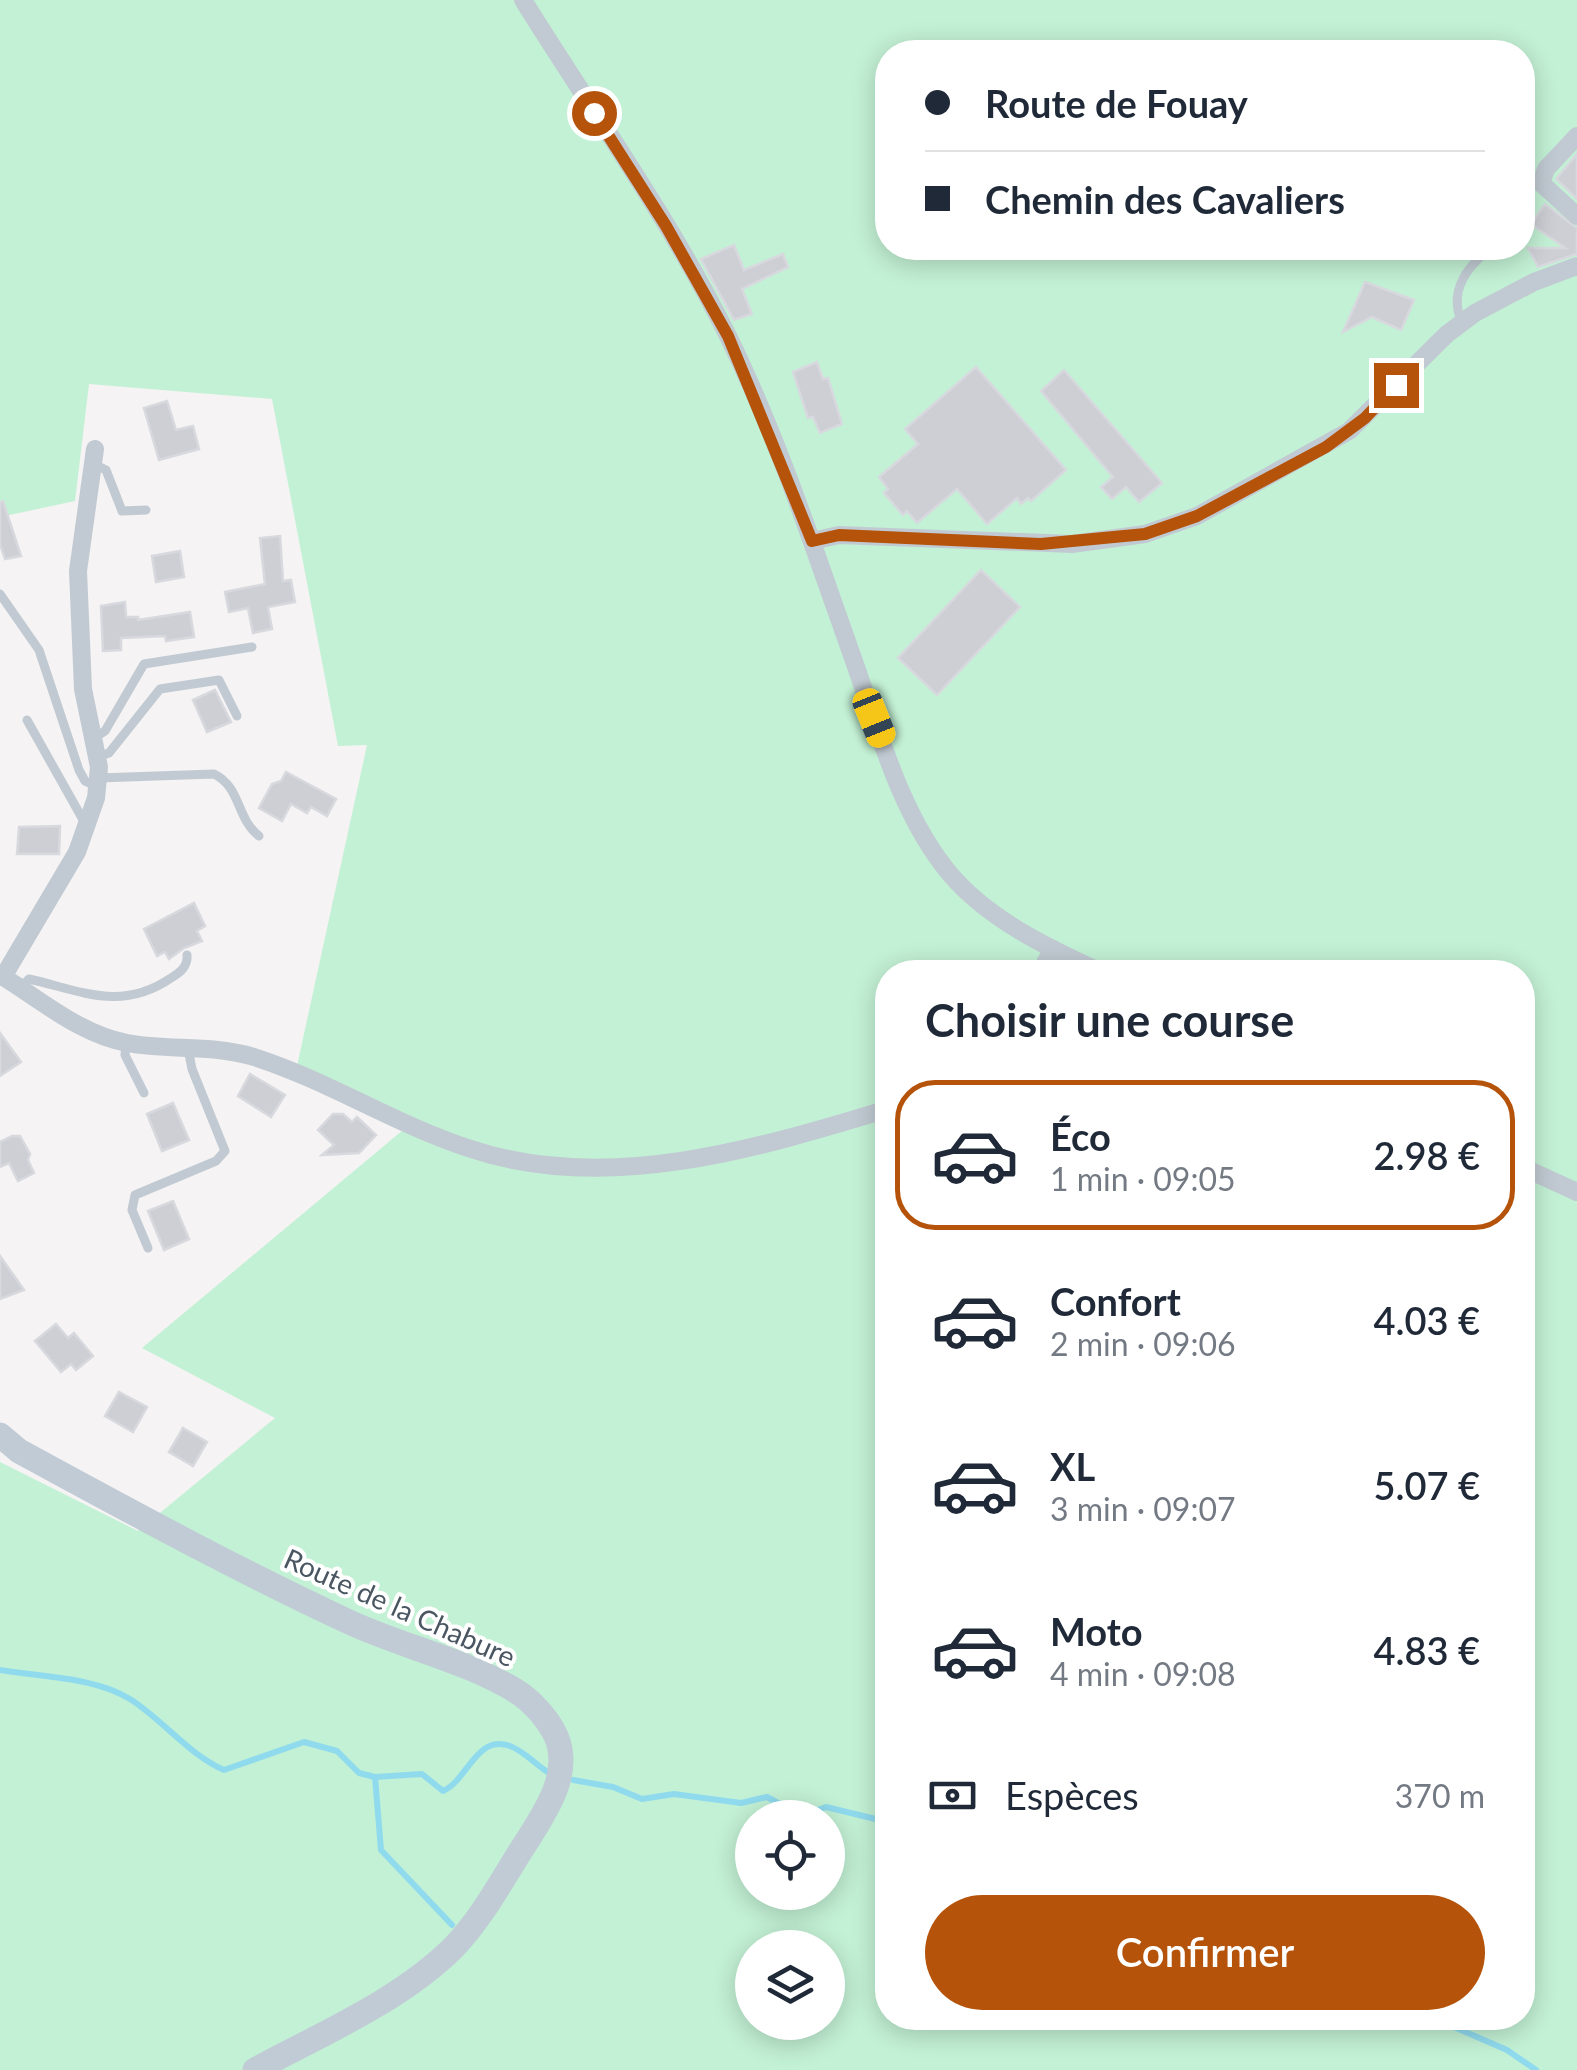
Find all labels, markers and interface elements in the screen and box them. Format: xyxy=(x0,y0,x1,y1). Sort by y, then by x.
text: Route de Fouay xyxy=(985,80,1248,126)
route start xyxy=(572,91,617,136)
text: Chemin des Cavaliers xyxy=(985,176,1345,222)
route end xyxy=(1374,363,1419,408)
car xyxy=(849,685,899,751)
text: Choisir une course xyxy=(925,993,1294,1047)
icon: car xyxy=(930,1110,1020,1200)
text: Éco xyxy=(1050,1113,1111,1159)
text: 2.98 € xyxy=(1373,1132,1480,1178)
text: 1 min · 09:05 xyxy=(1050,1159,1236,1198)
icon: car xyxy=(930,1275,1020,1365)
text: Confort xyxy=(1050,1278,1181,1324)
text: 4.03 € xyxy=(1373,1297,1480,1343)
text: 2 min · 09:06 xyxy=(1050,1324,1236,1363)
icon: car xyxy=(930,1440,1020,1530)
text: XL xyxy=(1050,1443,1095,1489)
text: 5.07 € xyxy=(1373,1462,1480,1508)
text: 3 min · 09:07 xyxy=(1050,1489,1236,1528)
street label: Route de la Chabure xyxy=(279,1541,521,1673)
icon: car xyxy=(930,1605,1020,1695)
text: Moto xyxy=(1050,1608,1143,1654)
text: 4.83 € xyxy=(1373,1627,1480,1673)
text: 4 min · 09:08 xyxy=(1050,1654,1236,1693)
icon: cash xyxy=(925,1768,980,1823)
text: Espèces xyxy=(1005,1772,1139,1818)
text: 370 m xyxy=(1395,1776,1485,1815)
map controls xyxy=(735,1800,845,2040)
button: locate xyxy=(735,1800,845,1910)
button: Confirmer xyxy=(925,1895,1485,2010)
button: layers xyxy=(735,1930,845,2040)

